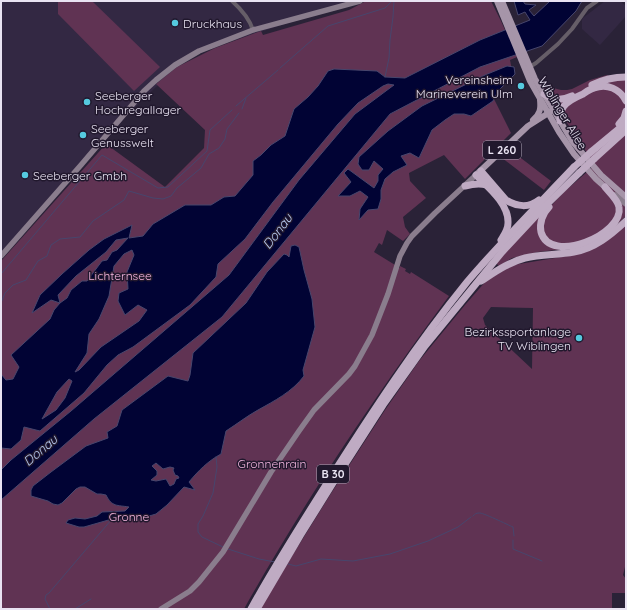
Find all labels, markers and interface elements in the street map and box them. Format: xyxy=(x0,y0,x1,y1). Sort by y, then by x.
place label: Druckhaus xyxy=(183,16,242,31)
marker: Druckhaus xyxy=(170,18,180,28)
place label: Vereinsheim Marineverein Ulm xyxy=(416,72,513,101)
street label: Wiblinger Allee xyxy=(535,74,591,152)
marker: Vereinsheim Marineverein Ulm xyxy=(516,81,526,91)
place label: Seeberger Hochregallager xyxy=(95,88,182,117)
marker: Seeberger Hochregallager xyxy=(82,97,92,107)
place label: Seeberger Genusswelt xyxy=(91,121,154,150)
marker: Seeberger Genusswelt xyxy=(78,130,88,140)
road number: L 260 xyxy=(483,141,521,159)
place label: Seeberger Gmbh xyxy=(33,168,127,183)
marker: Seeberger Gmbh xyxy=(20,170,30,180)
water label: Donau xyxy=(259,210,296,252)
park label: Lichternsee xyxy=(88,268,152,283)
place label: Bezirkssportanlage TV Wiblingen xyxy=(464,324,571,353)
marker: Bezirkssportanlage TV Wiblingen xyxy=(574,333,584,343)
water label: Donau xyxy=(20,431,61,469)
park label: Gronnenrain xyxy=(238,456,306,471)
road number: B 30 xyxy=(317,465,349,483)
park label: Gronne xyxy=(109,509,150,524)

